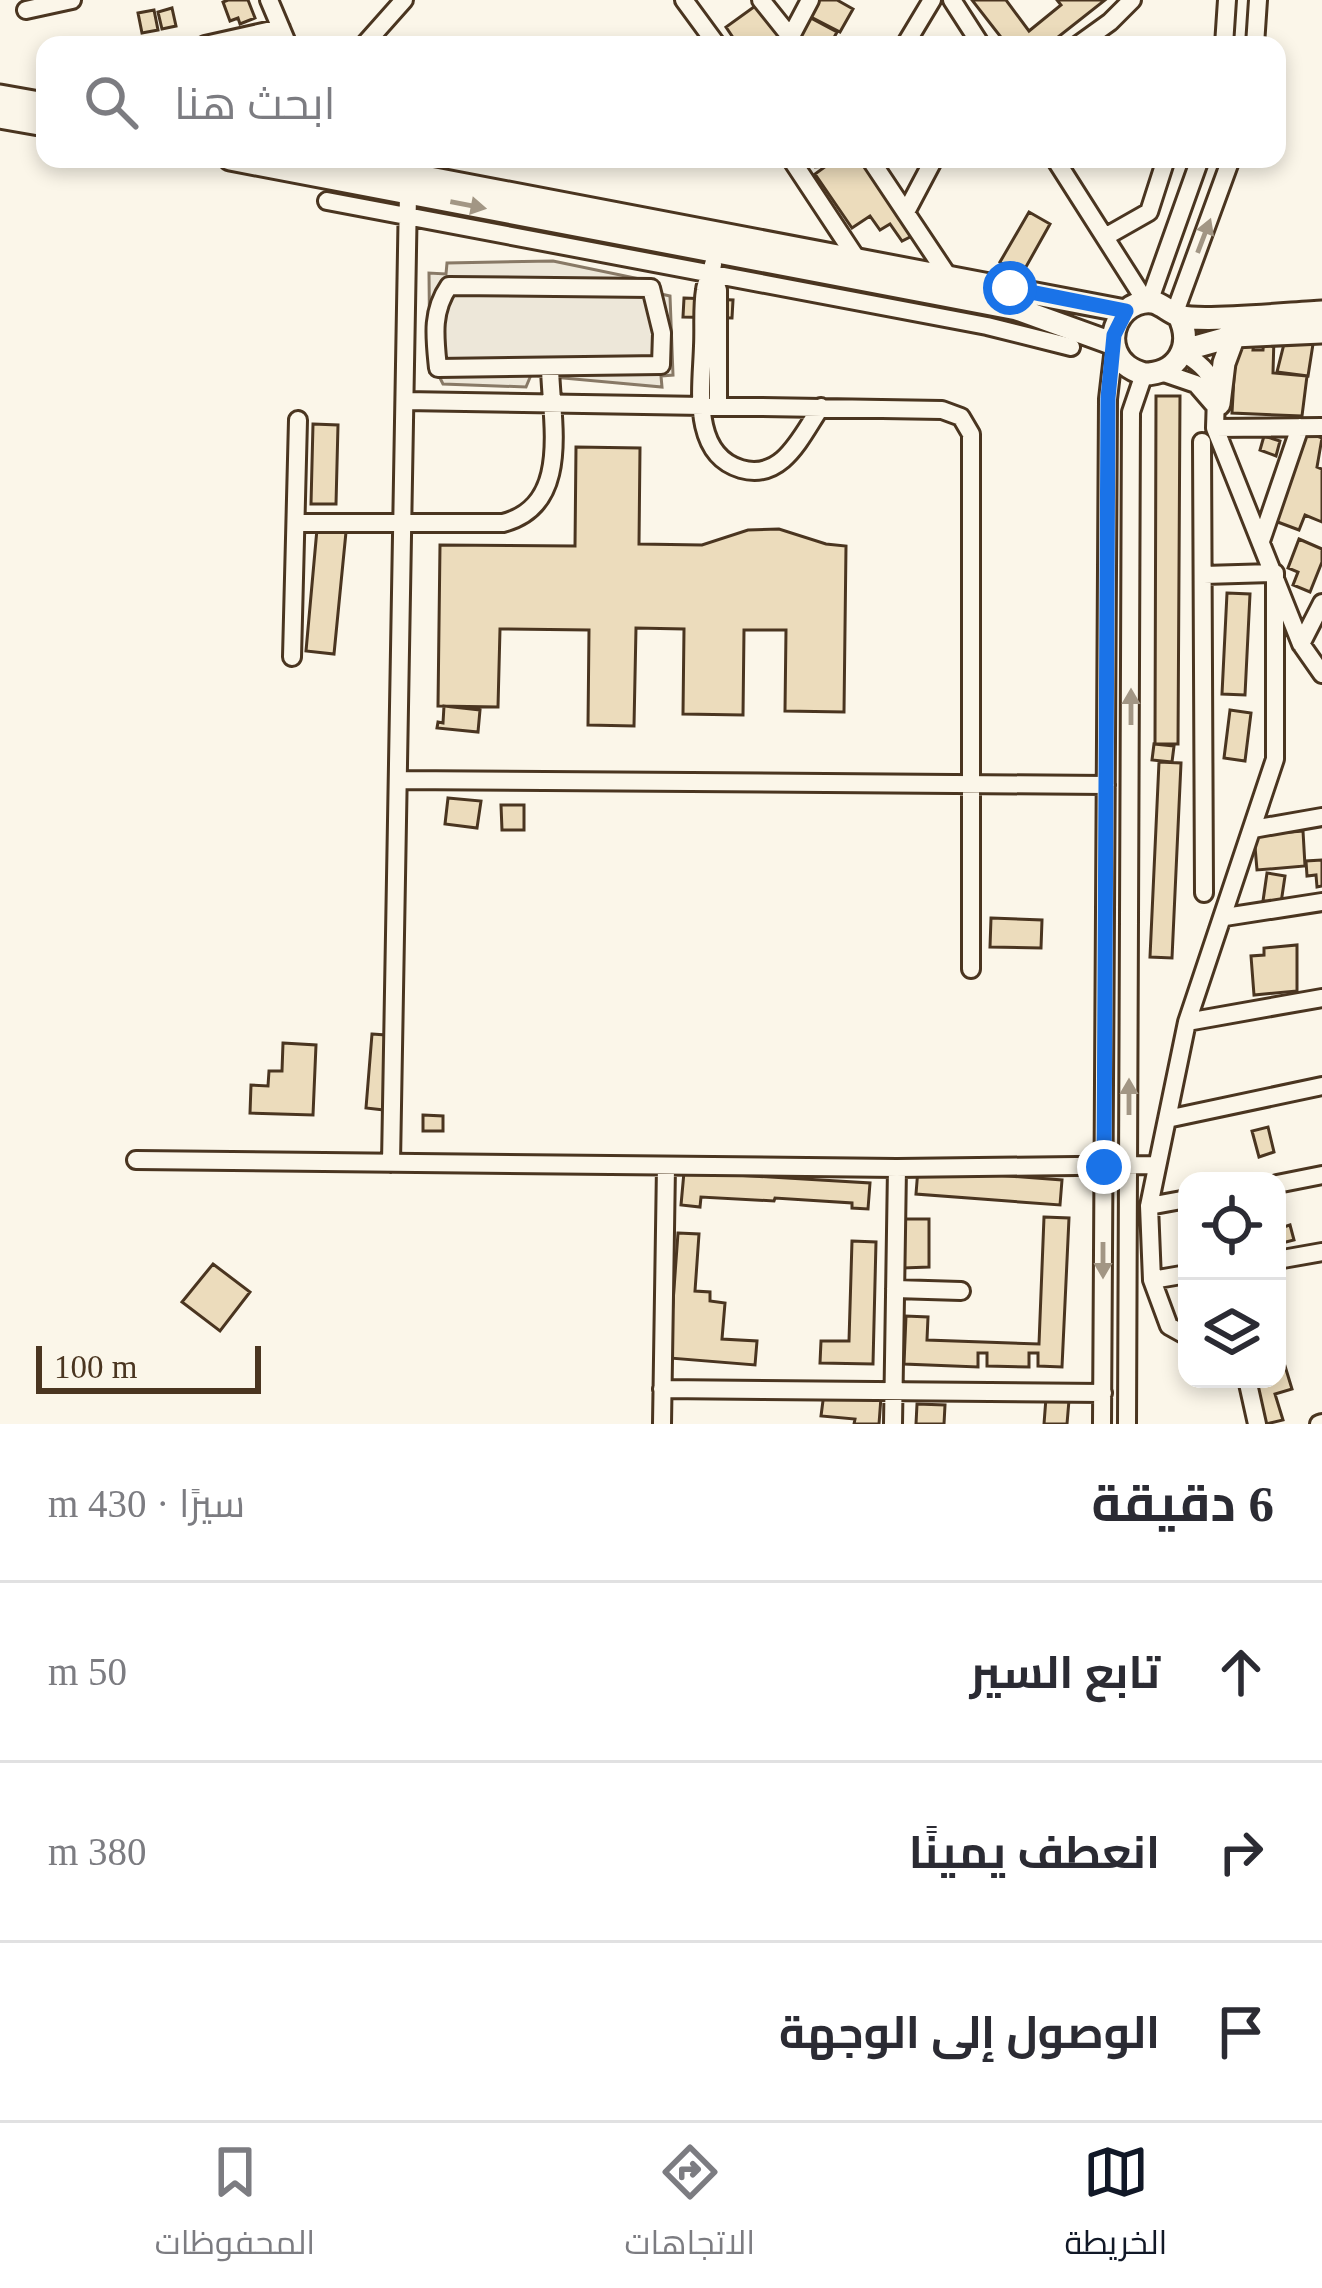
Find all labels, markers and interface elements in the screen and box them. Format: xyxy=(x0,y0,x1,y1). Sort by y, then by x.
search box xyxy=(36,36,1286,168)
icon: search xyxy=(78,69,144,135)
text: ابحث هنا xyxy=(174,79,336,129)
one-way arrow xyxy=(450,197,488,215)
one-way arrow xyxy=(1195,217,1214,253)
route start xyxy=(983,261,1037,315)
one-way arrow xyxy=(1121,687,1141,725)
one-way arrow xyxy=(1119,1077,1139,1115)
route end xyxy=(1077,1140,1131,1194)
map controls xyxy=(1178,1172,1286,1388)
button: locate xyxy=(1178,1172,1286,1280)
one-way arrow xyxy=(1094,1242,1113,1280)
button: layers xyxy=(1178,1280,1286,1388)
scale bar xyxy=(36,1340,261,1393)
text: 100 m xyxy=(54,1349,137,1385)
text: 6 دقيقة xyxy=(1092,1476,1274,1532)
text: سيرًا · 430 m xyxy=(48,1482,245,1525)
icon: ahead xyxy=(1208,1639,1274,1705)
text: تابع السير xyxy=(970,1648,1160,1698)
text: 50 m xyxy=(48,1650,127,1693)
icon: right xyxy=(1208,1819,1274,1885)
text: انعطف يمينًا xyxy=(909,1828,1160,1878)
text: 380 m xyxy=(48,1830,147,1873)
icon: arrive xyxy=(1208,1999,1274,2065)
text: الوصول إلى الوجهة xyxy=(779,2008,1160,2058)
tab: المحفوظات xyxy=(155,2139,315,2273)
tab: الاتجاهات xyxy=(625,2139,755,2273)
tab: الخريطة xyxy=(1064,2139,1167,2273)

